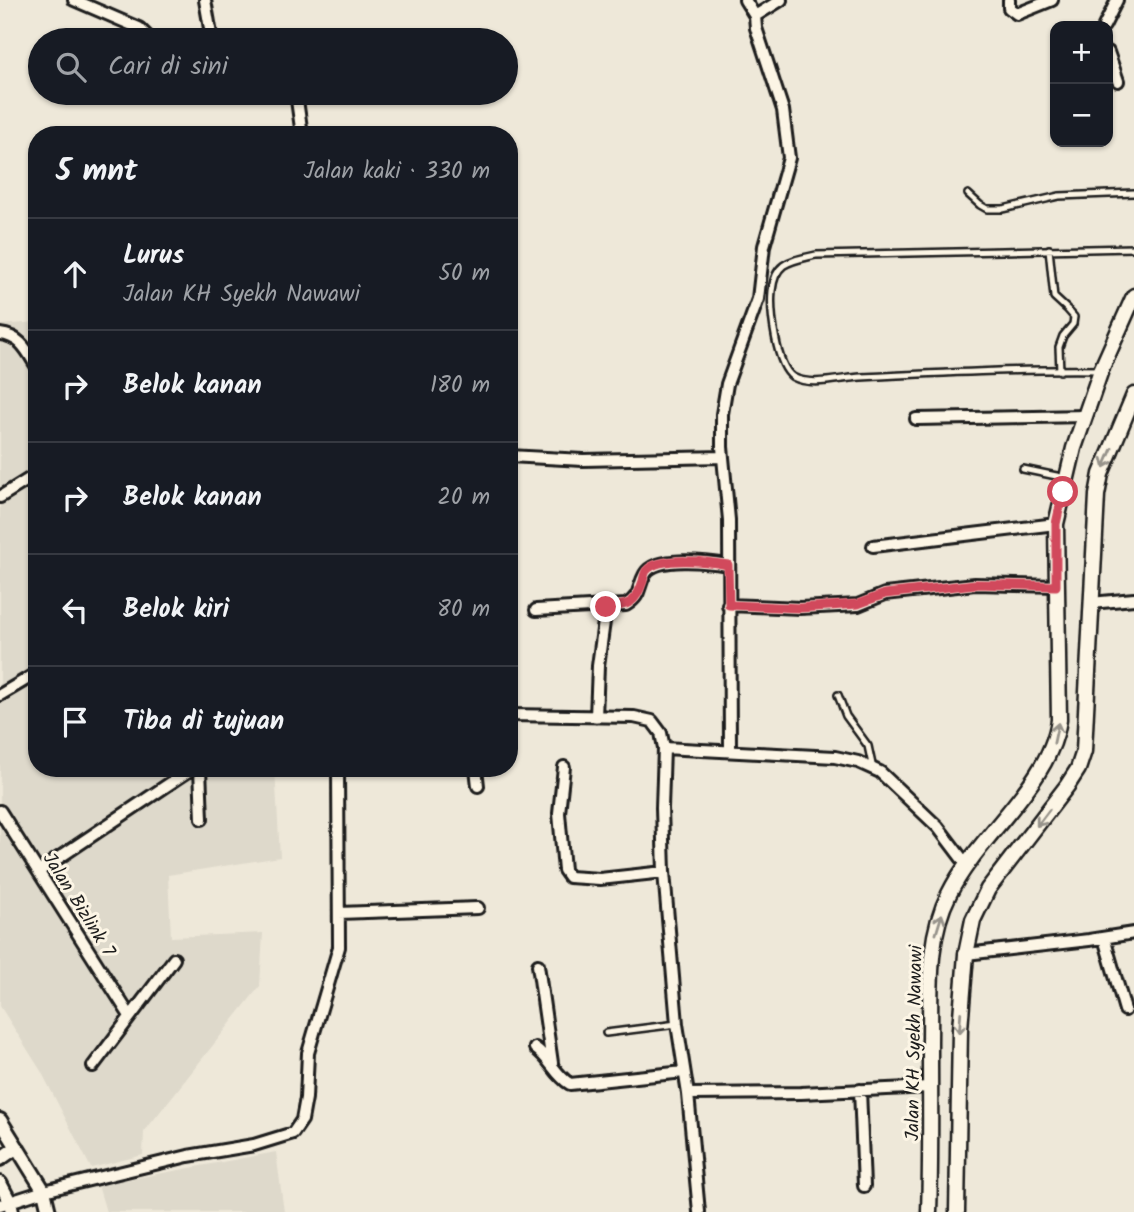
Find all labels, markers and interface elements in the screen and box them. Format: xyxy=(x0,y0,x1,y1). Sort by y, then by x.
map controls xyxy=(1050,21,1113,147)
button: + xyxy=(1050,21,1113,84)
search box xyxy=(28,28,518,105)
text: Cari di sini xyxy=(108,46,228,88)
icon: search xyxy=(52,48,90,86)
button: − xyxy=(1050,84,1113,147)
text: 5 mnt xyxy=(56,148,137,196)
text: Jalan kaki · 330 m xyxy=(304,154,490,190)
text: Lurus xyxy=(123,235,184,277)
icon: ahead xyxy=(56,255,94,293)
text: 50 m xyxy=(439,256,490,292)
text: Jalan KH Syekh Nawawi xyxy=(123,277,360,313)
text: Belok kanan xyxy=(123,365,262,407)
icon: right xyxy=(56,367,94,405)
text: 180 m xyxy=(430,368,490,404)
one-way arrow xyxy=(1100,447,1113,469)
route start xyxy=(1047,476,1078,507)
text: Belok kanan xyxy=(123,477,262,519)
icon: right xyxy=(56,479,94,517)
text: 20 m xyxy=(438,480,490,516)
text: Belok kiri xyxy=(123,589,229,631)
icon: left xyxy=(56,591,94,629)
route end xyxy=(590,591,621,622)
text: 80 m xyxy=(437,592,490,628)
text: Tiba di tujuan xyxy=(123,701,284,743)
icon: arrive xyxy=(56,703,94,741)
one-way arrow xyxy=(1051,722,1064,744)
one-way arrow xyxy=(1035,808,1050,827)
street label: Jalan Bizlink 7 xyxy=(34,847,123,964)
one-way arrow xyxy=(933,913,946,935)
street label: Jalan KH Syekh Nawawi xyxy=(898,943,932,1141)
one-way arrow xyxy=(954,1011,967,1034)

